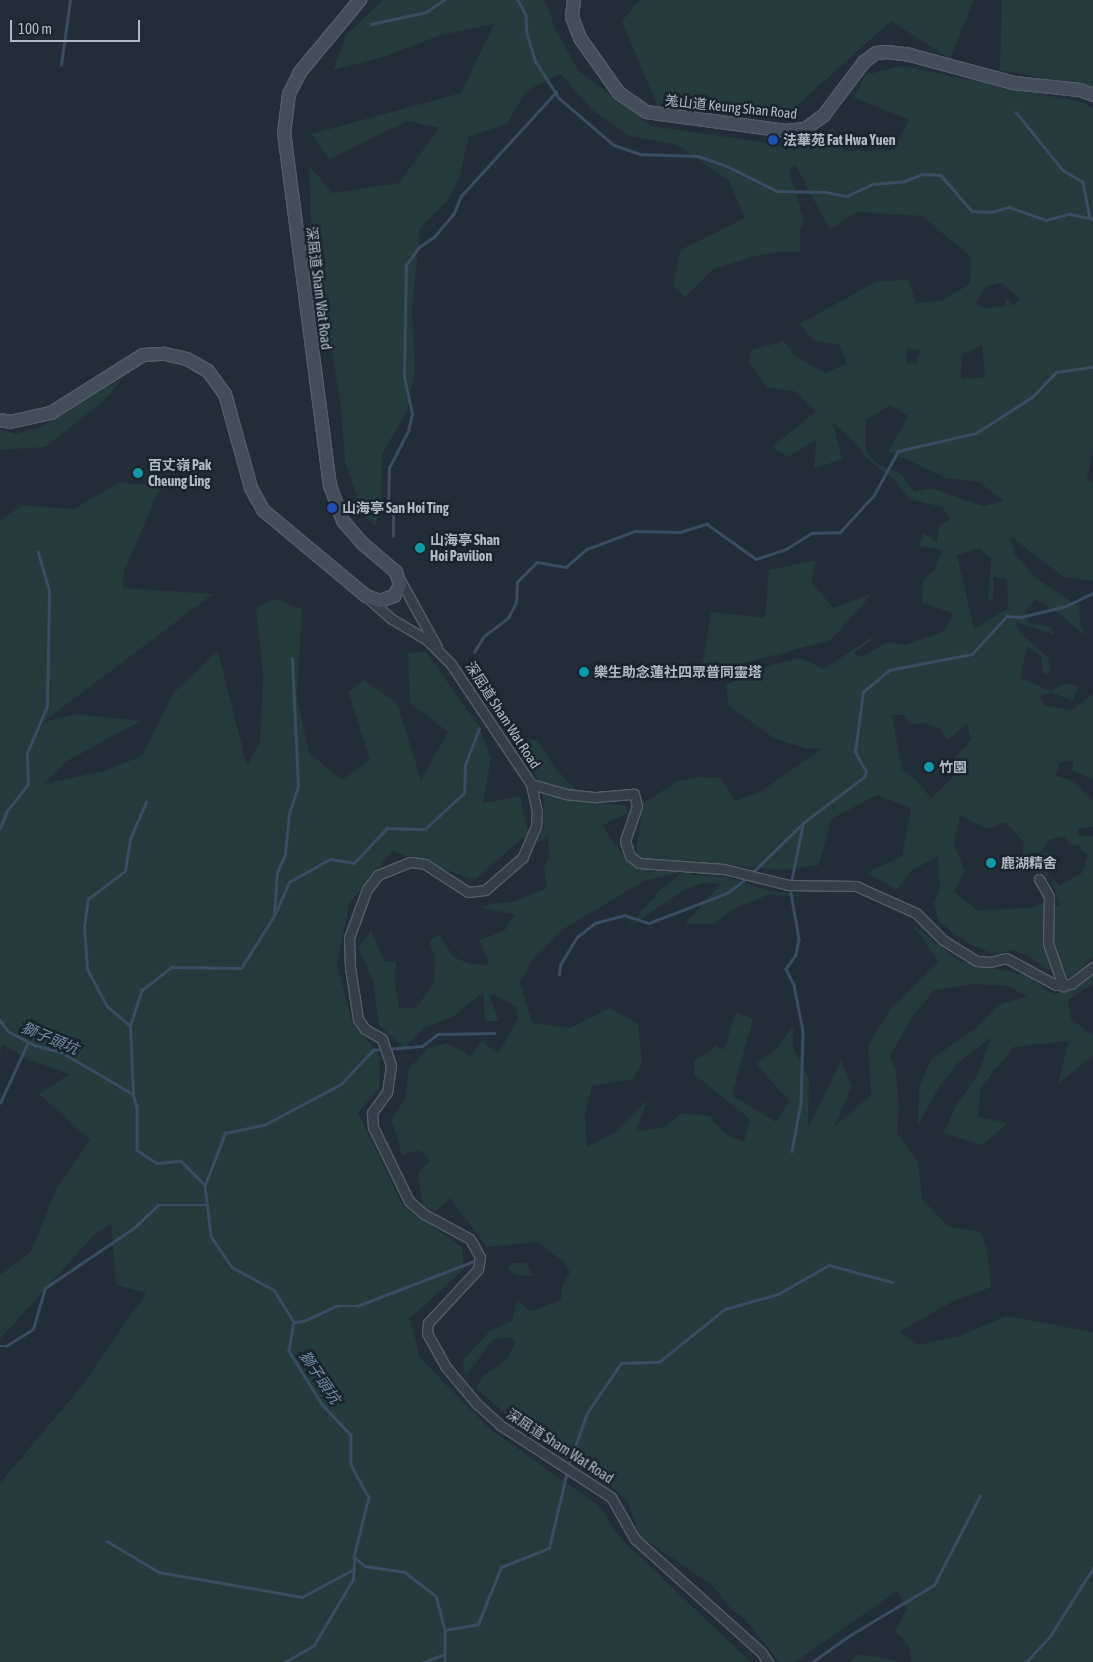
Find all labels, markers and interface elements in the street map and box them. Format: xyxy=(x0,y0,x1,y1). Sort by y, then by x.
scale bar xyxy=(12,10,142,42)
text: 100 m xyxy=(18,20,52,37)
street label: 羗山道 Keung Shan Road xyxy=(664,92,798,122)
place label: 法華苑 Fat Hwa Yuen xyxy=(783,132,896,148)
marker: 法華苑 Fat Hwa Yuen xyxy=(767,134,779,146)
street label: 深屈道 Sham Wat Road xyxy=(303,225,335,351)
place label: 百丈嶺 Pak Cheung Ling xyxy=(148,457,211,490)
marker: 百丈嶺 Pak Cheung Ling xyxy=(132,467,144,479)
place label: 山海亭 San Hoi Ting xyxy=(342,500,449,516)
marker: 山海亭 San Hoi Ting xyxy=(326,502,338,514)
place label: 山海亭 Shan Hoi Pavilion xyxy=(430,532,500,564)
marker: 山海亭 Shan Hoi Pavilion xyxy=(414,542,426,554)
street label: 深屈道 Sham Wat Road xyxy=(462,658,544,772)
place label: 樂生助念蓮社四眾普同靈塔 xyxy=(594,664,762,680)
marker: 樂生助念蓮社四眾普同靈塔 xyxy=(578,666,590,678)
place label: 竹園 xyxy=(939,759,967,775)
marker: 竹園 xyxy=(923,761,935,773)
place label: 鹿湖精舍 xyxy=(1001,855,1057,871)
marker: 鹿湖精舍 xyxy=(985,857,997,869)
water label: 獅子頭坑 xyxy=(19,1018,81,1058)
water label: 獅子頭坑 xyxy=(296,1347,344,1407)
street label: 深屈道 Sham Wat Road xyxy=(503,1405,617,1487)

